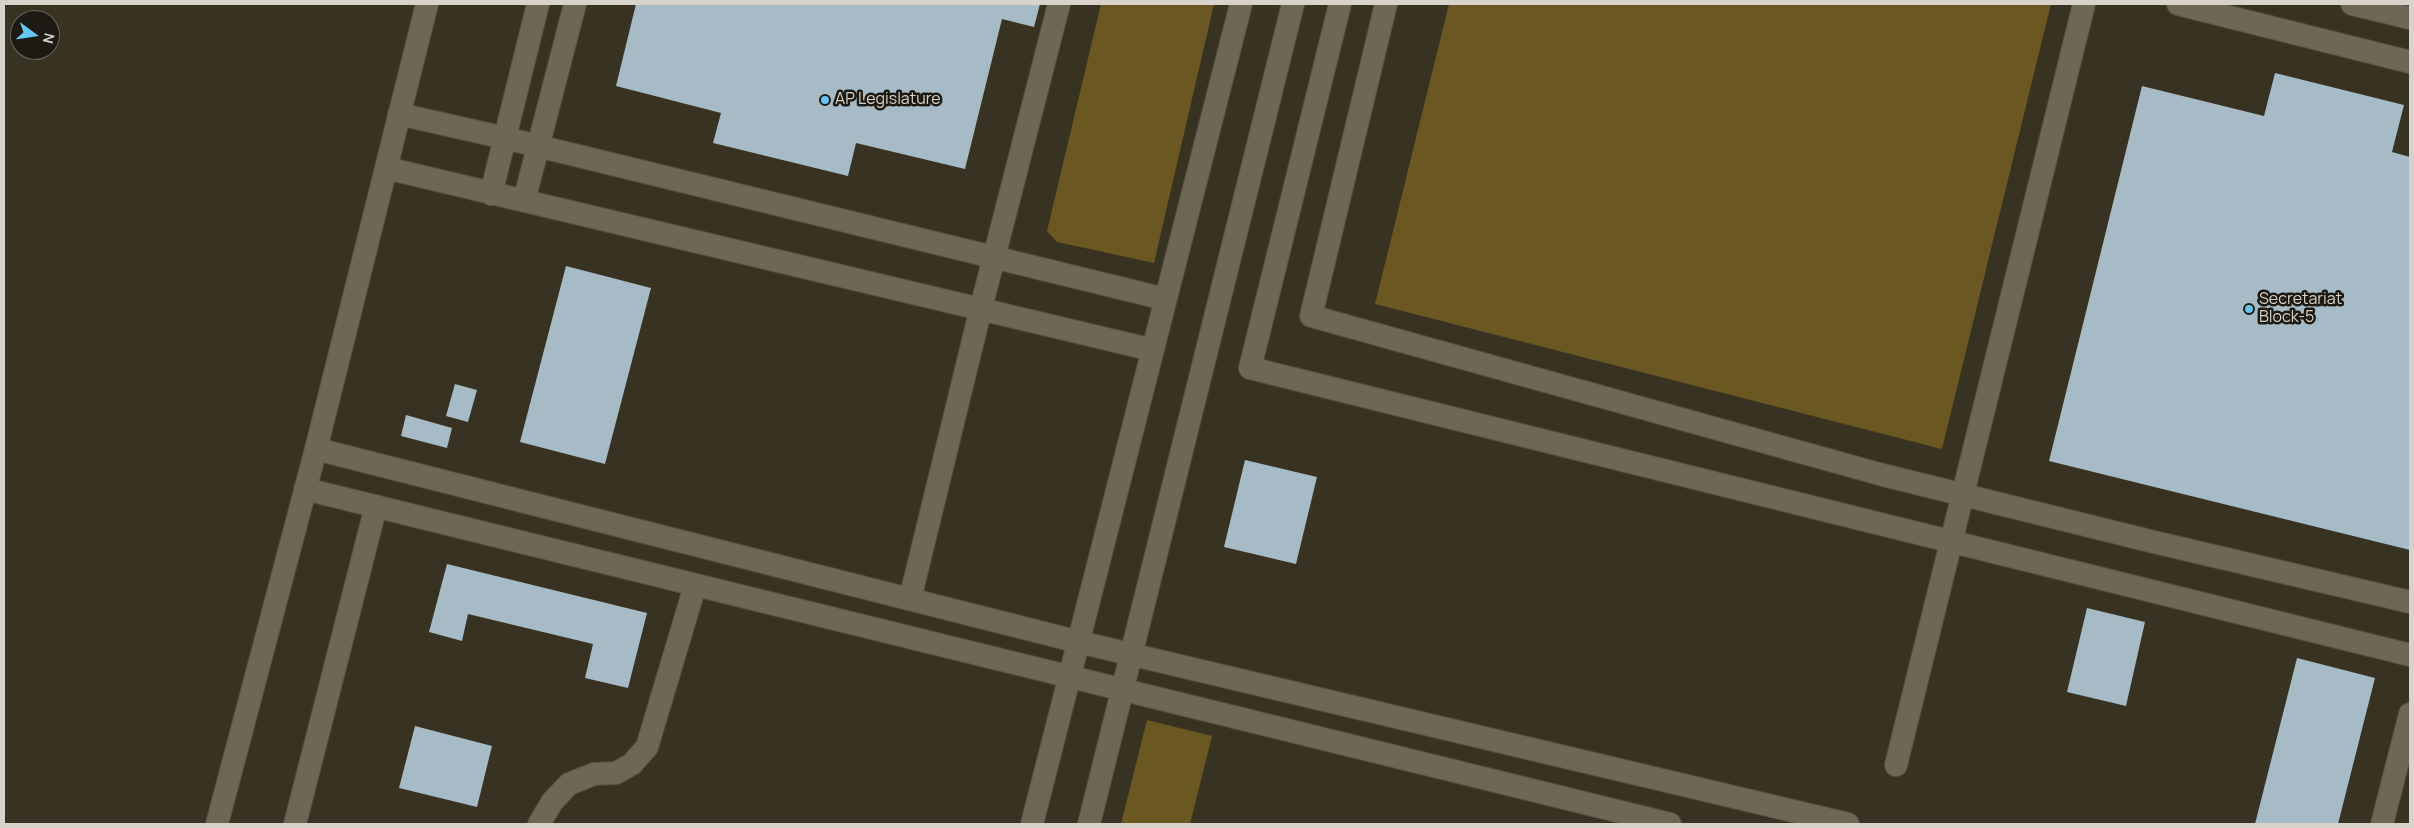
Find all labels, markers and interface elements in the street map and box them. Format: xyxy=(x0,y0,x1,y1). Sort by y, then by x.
north arrow xyxy=(10,10,60,60)
text: N xyxy=(39,31,60,46)
place label: AP Legislature xyxy=(835,90,941,110)
marker: AP Legislature xyxy=(819,94,831,106)
place label: Secretariat Block-5 xyxy=(2259,290,2342,328)
marker: Secretariat Block-5 xyxy=(2243,303,2255,315)

